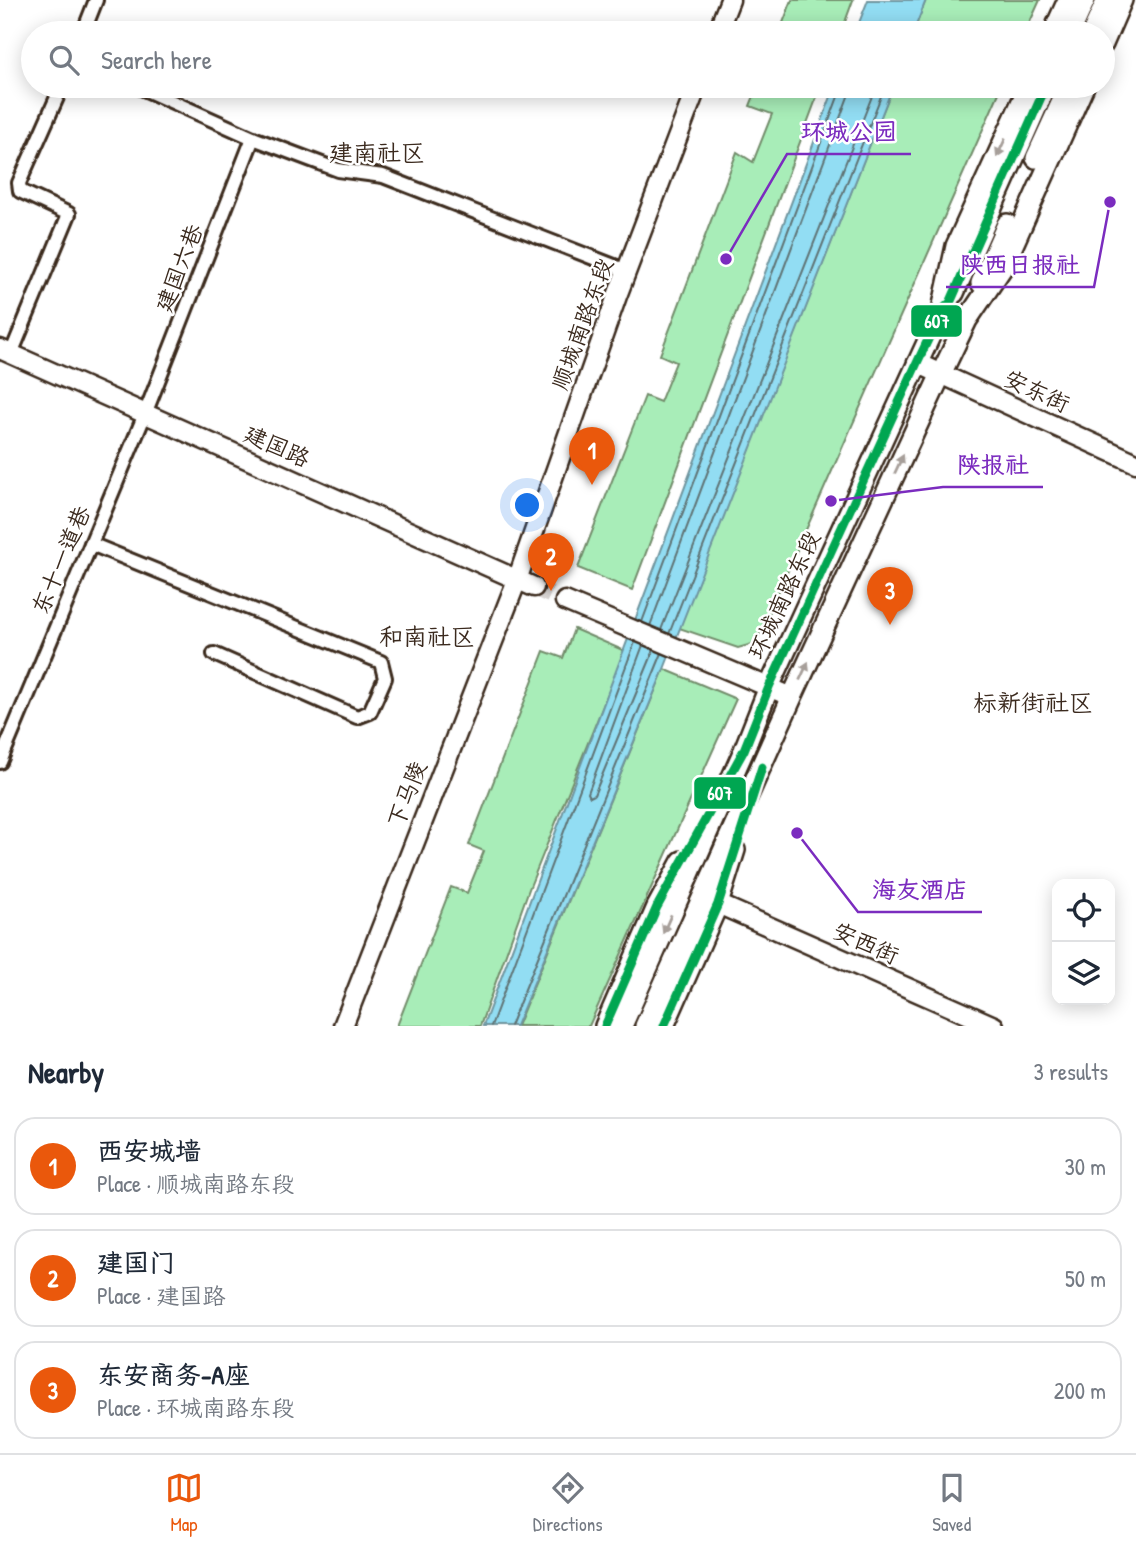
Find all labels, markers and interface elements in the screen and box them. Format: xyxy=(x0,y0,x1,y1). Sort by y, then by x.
search box xyxy=(21,21,1115,98)
icon: search xyxy=(45,41,83,79)
text: Search here xyxy=(101,42,212,77)
callout: 环城公园 xyxy=(787,109,911,154)
text: 环城公园 xyxy=(801,115,897,147)
district label: 建南社区 xyxy=(329,136,425,168)
one-way arrow xyxy=(995,138,1007,158)
street label: 建国六巷 xyxy=(148,218,210,316)
callout: 陕西日报社 xyxy=(946,242,1094,287)
text: 陕西日报社 xyxy=(960,248,1080,280)
street label: 顺城南路东段 xyxy=(543,254,620,394)
line badge: 607 xyxy=(910,304,963,338)
text: 607 xyxy=(924,308,950,334)
street label: 安东街 xyxy=(999,362,1075,419)
street label: 建国路 xyxy=(239,417,315,474)
pin: 1 xyxy=(569,427,615,485)
callout: 陕报社 xyxy=(943,442,1043,487)
text: 陕报社 xyxy=(957,448,1029,480)
one-way arrow xyxy=(893,454,905,474)
your location xyxy=(510,488,544,522)
street label: 东十一道巷 xyxy=(24,500,98,619)
street label: 环城南路东段 xyxy=(740,526,827,664)
pin: 2 xyxy=(528,533,574,591)
pin: 3 xyxy=(867,567,913,625)
district label: 和南社区 xyxy=(379,620,475,652)
one-way arrow xyxy=(798,661,809,681)
district label: 标新街社区 xyxy=(973,686,1093,718)
street label: 下马陵 xyxy=(380,756,433,832)
line badge: 607 xyxy=(693,776,747,810)
text: 607 xyxy=(707,780,733,806)
callout: 海友酒店 xyxy=(858,867,982,912)
text: 海友酒店 xyxy=(872,873,968,905)
map controls xyxy=(1052,879,1115,1005)
button: locate xyxy=(1052,879,1115,942)
one-way arrow xyxy=(661,914,672,935)
street label: 安西街 xyxy=(828,914,904,971)
button: layers xyxy=(1052,942,1115,1005)
text: Nearby xyxy=(28,1052,104,1092)
text: 3 results xyxy=(1033,1056,1108,1087)
text: 西安城墙 xyxy=(97,1133,201,1168)
text: 1 xyxy=(49,1151,57,1182)
text: 30 m xyxy=(1064,1151,1106,1182)
text: Place · 顺城南路东段 xyxy=(97,1168,294,1199)
text: 建国门 xyxy=(97,1245,175,1280)
text: 2 xyxy=(48,1263,58,1294)
text: 50 m xyxy=(1065,1263,1106,1294)
text: Place · 建国路 xyxy=(97,1280,225,1311)
text: 东安商务-A座 xyxy=(97,1357,250,1392)
text: 3 xyxy=(48,1375,58,1406)
text: 200 m xyxy=(1054,1375,1106,1406)
text: Place · 环城南路东段 xyxy=(97,1392,294,1423)
tab: Map xyxy=(165,1469,203,1537)
tab: Directions xyxy=(533,1469,603,1537)
tab: Saved xyxy=(932,1469,971,1537)

